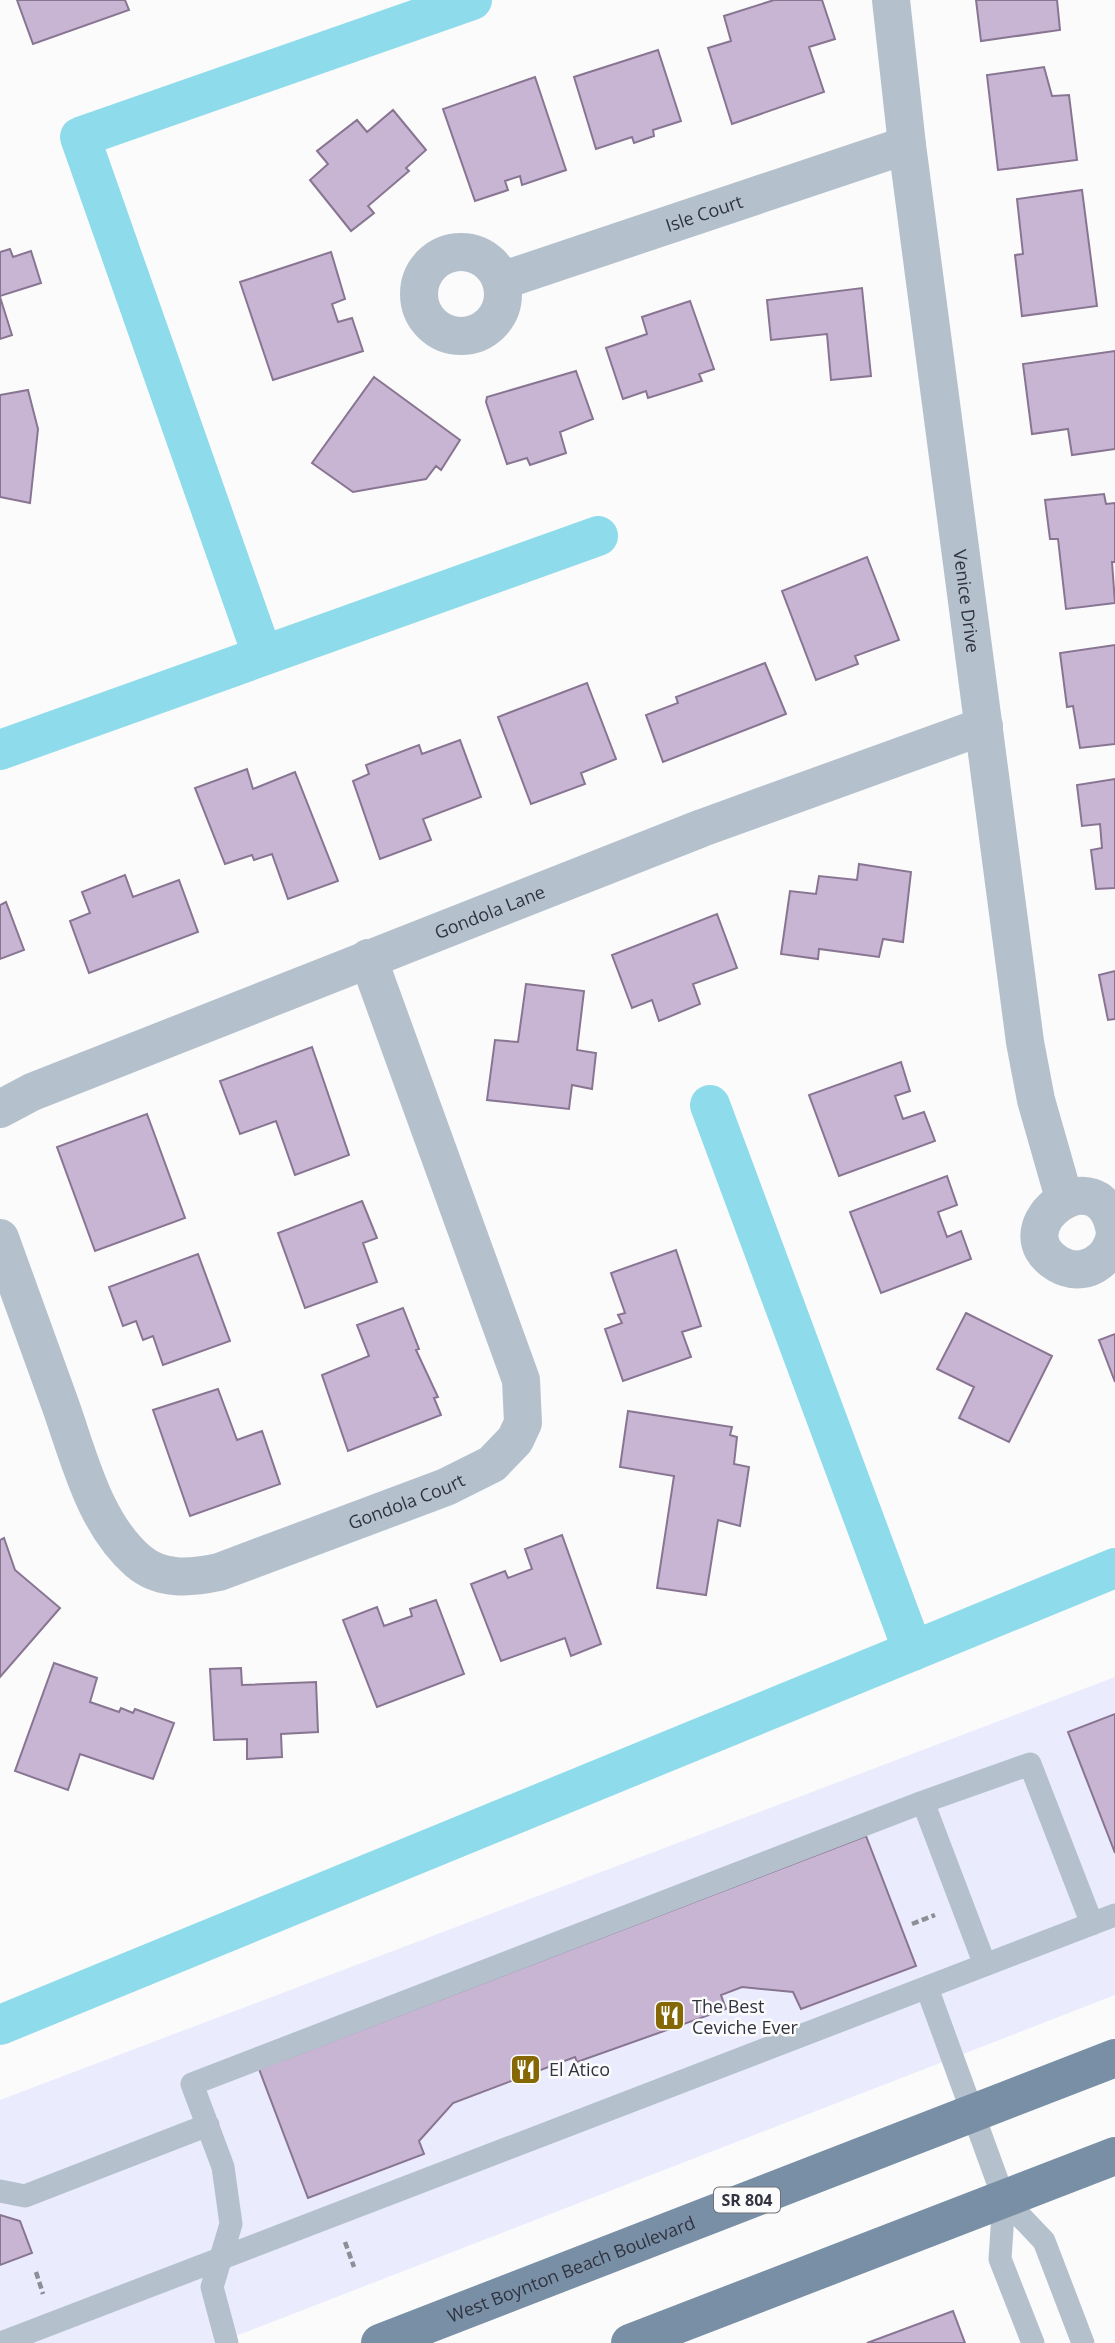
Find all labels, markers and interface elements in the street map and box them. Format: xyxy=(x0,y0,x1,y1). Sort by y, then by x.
street label: Isle Court xyxy=(662,189,746,237)
street label: Venice Drive xyxy=(948,548,986,654)
street label: Gondola Lane xyxy=(431,879,548,944)
street label: Gondola Court xyxy=(345,1468,469,1535)
place label: The Best Ceviche Ever xyxy=(692,1994,799,2039)
restaurant icon: The Best Ceviche Ever xyxy=(652,1999,686,2033)
restaurant icon: El Atico xyxy=(509,2052,543,2086)
place label: El Atico xyxy=(549,2057,610,2081)
road number: SR 804 xyxy=(714,2188,780,2212)
street label: West Boynton Beach Boulevard xyxy=(444,2210,698,2328)

